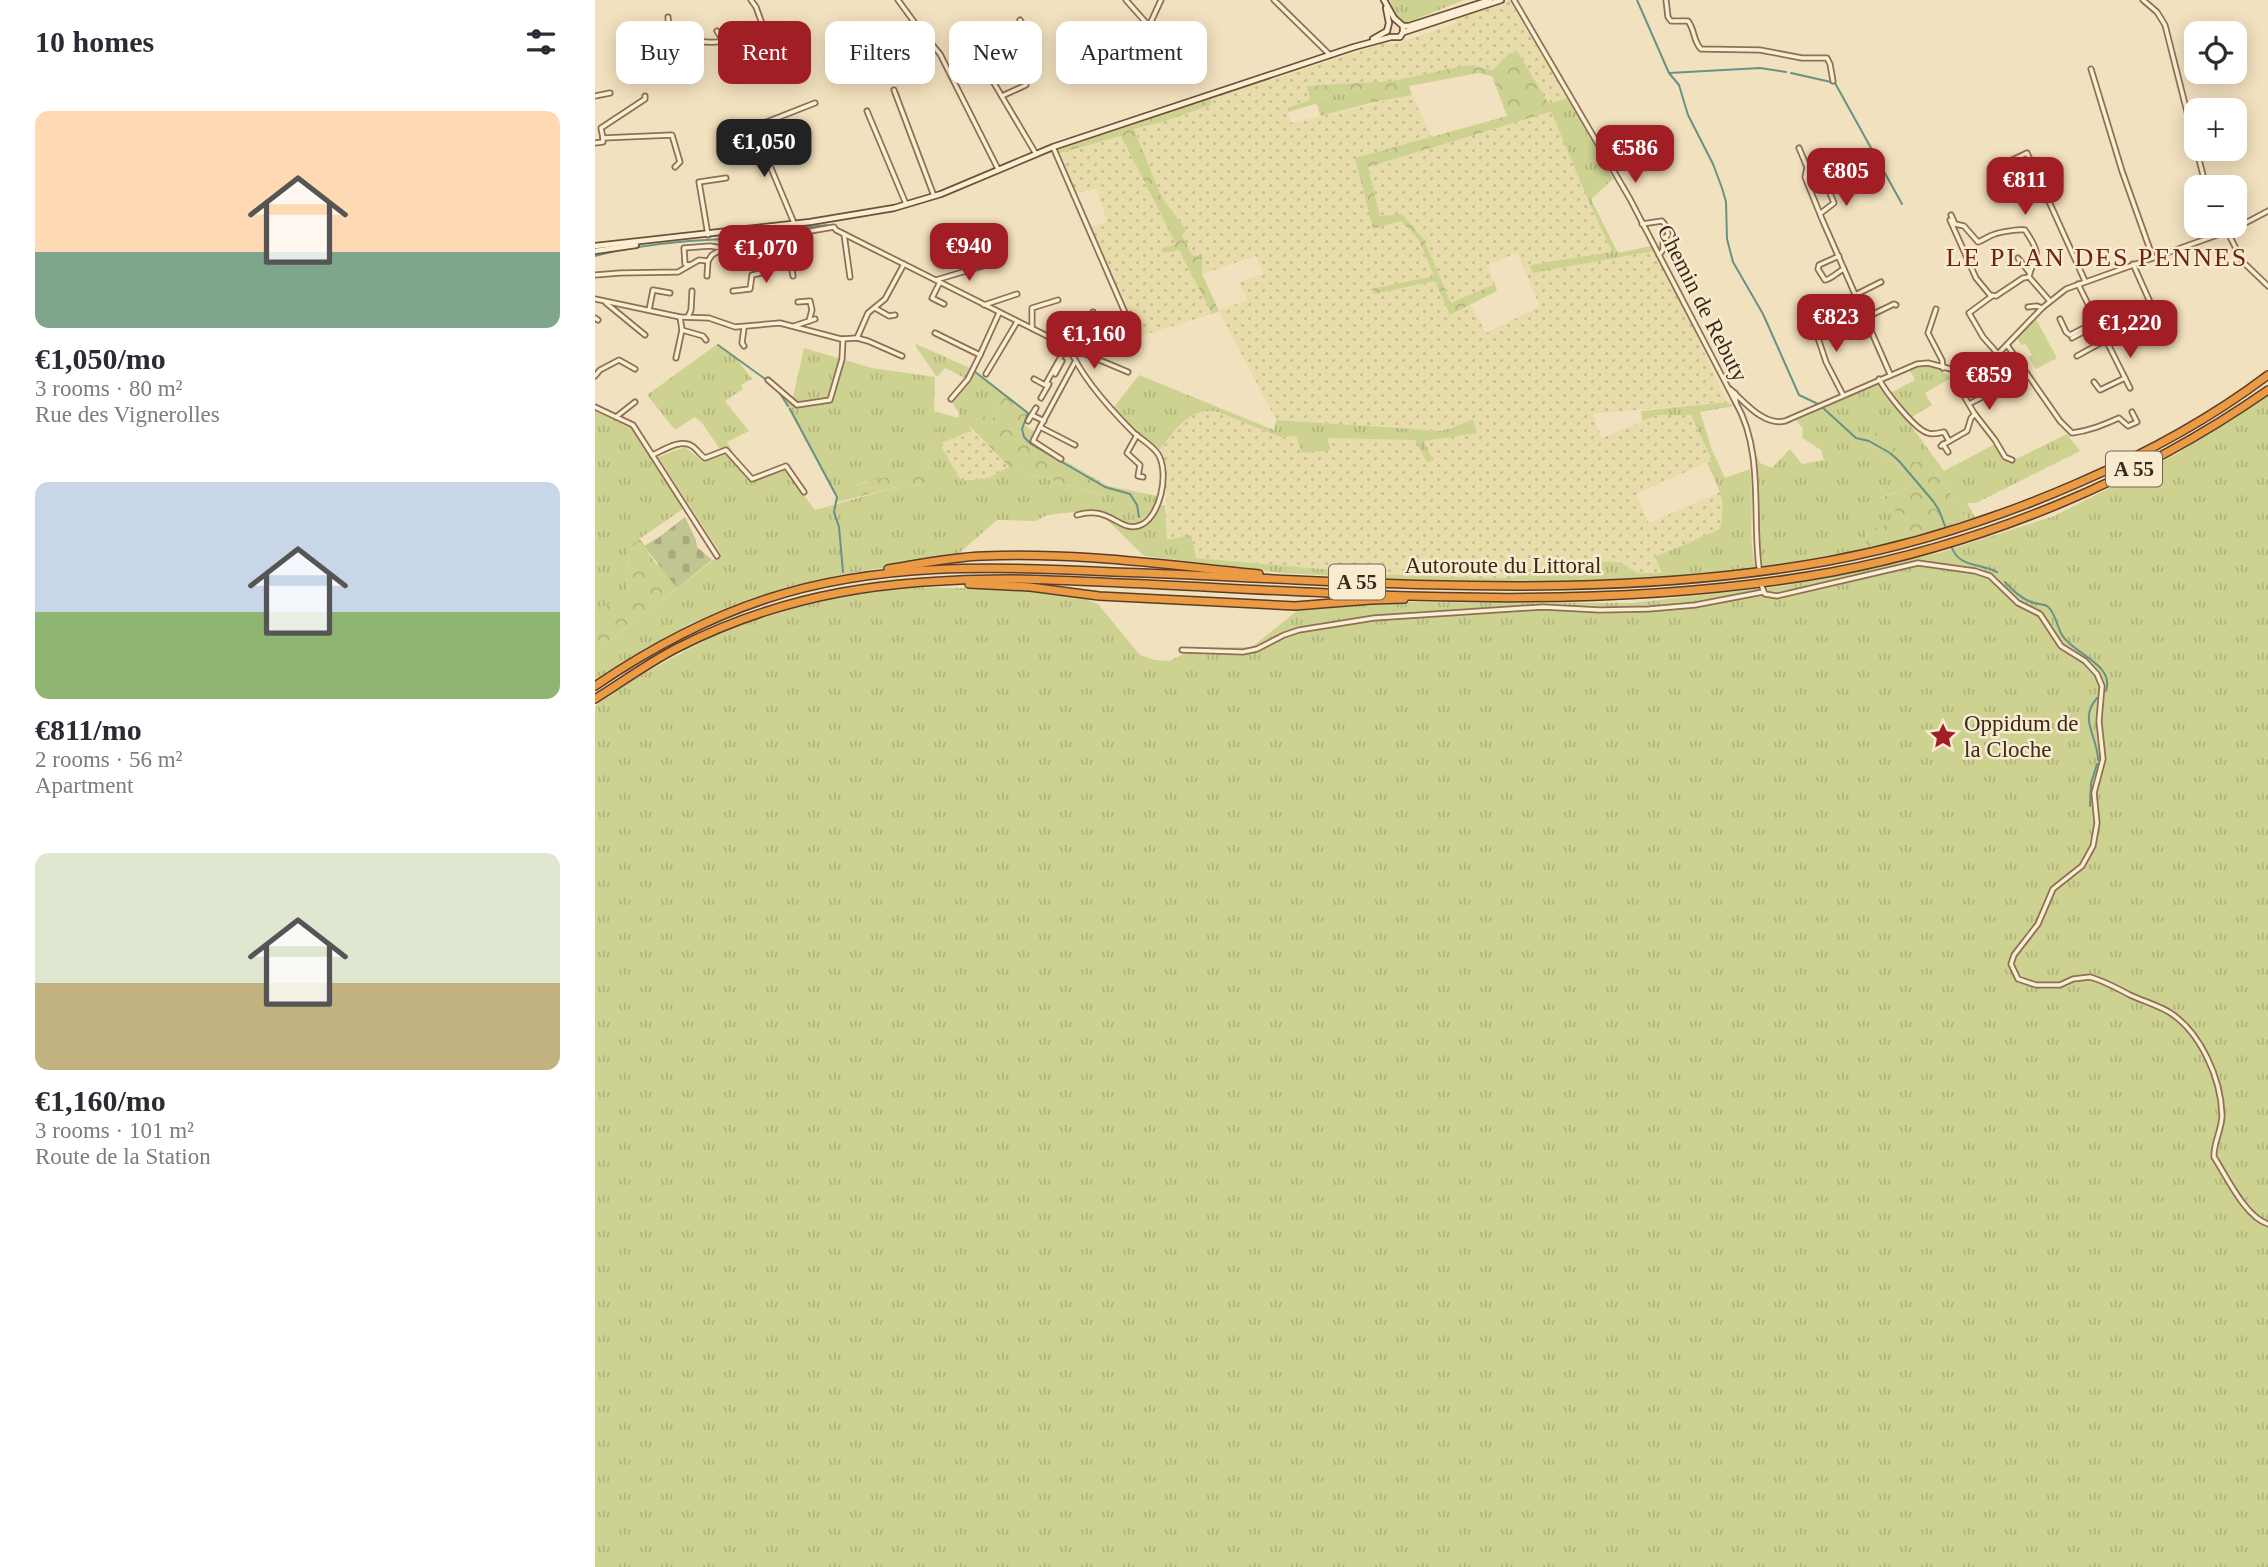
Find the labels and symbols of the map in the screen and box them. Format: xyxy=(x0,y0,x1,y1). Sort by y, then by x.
pin: €1,050 xyxy=(707,120,821,179)
pin: €586 xyxy=(1594,125,1676,185)
pin: €805 xyxy=(1805,148,1887,208)
pin: €811 xyxy=(1984,158,2066,217)
street label: Chemin de Rebuty xyxy=(1652,221,1753,386)
pin: €940 xyxy=(928,224,1010,283)
pin: €1,070 xyxy=(709,226,823,285)
district label: LE PLAN DES PENNES xyxy=(1946,243,2248,272)
pin: €823 xyxy=(1795,294,1877,354)
pin: €1,220 xyxy=(2073,300,2187,360)
pin: €1,160 xyxy=(1037,312,1151,371)
pin: €859 xyxy=(1948,352,2030,412)
road number: A 55 xyxy=(2106,452,2162,486)
street label: Autoroute du Littoral xyxy=(1405,553,1601,578)
road number: A 55 xyxy=(1329,564,1385,600)
place label: Oppidum de la Cloche xyxy=(1964,711,2078,762)
place icon: Oppidum de la Cloche xyxy=(1928,721,1958,751)

